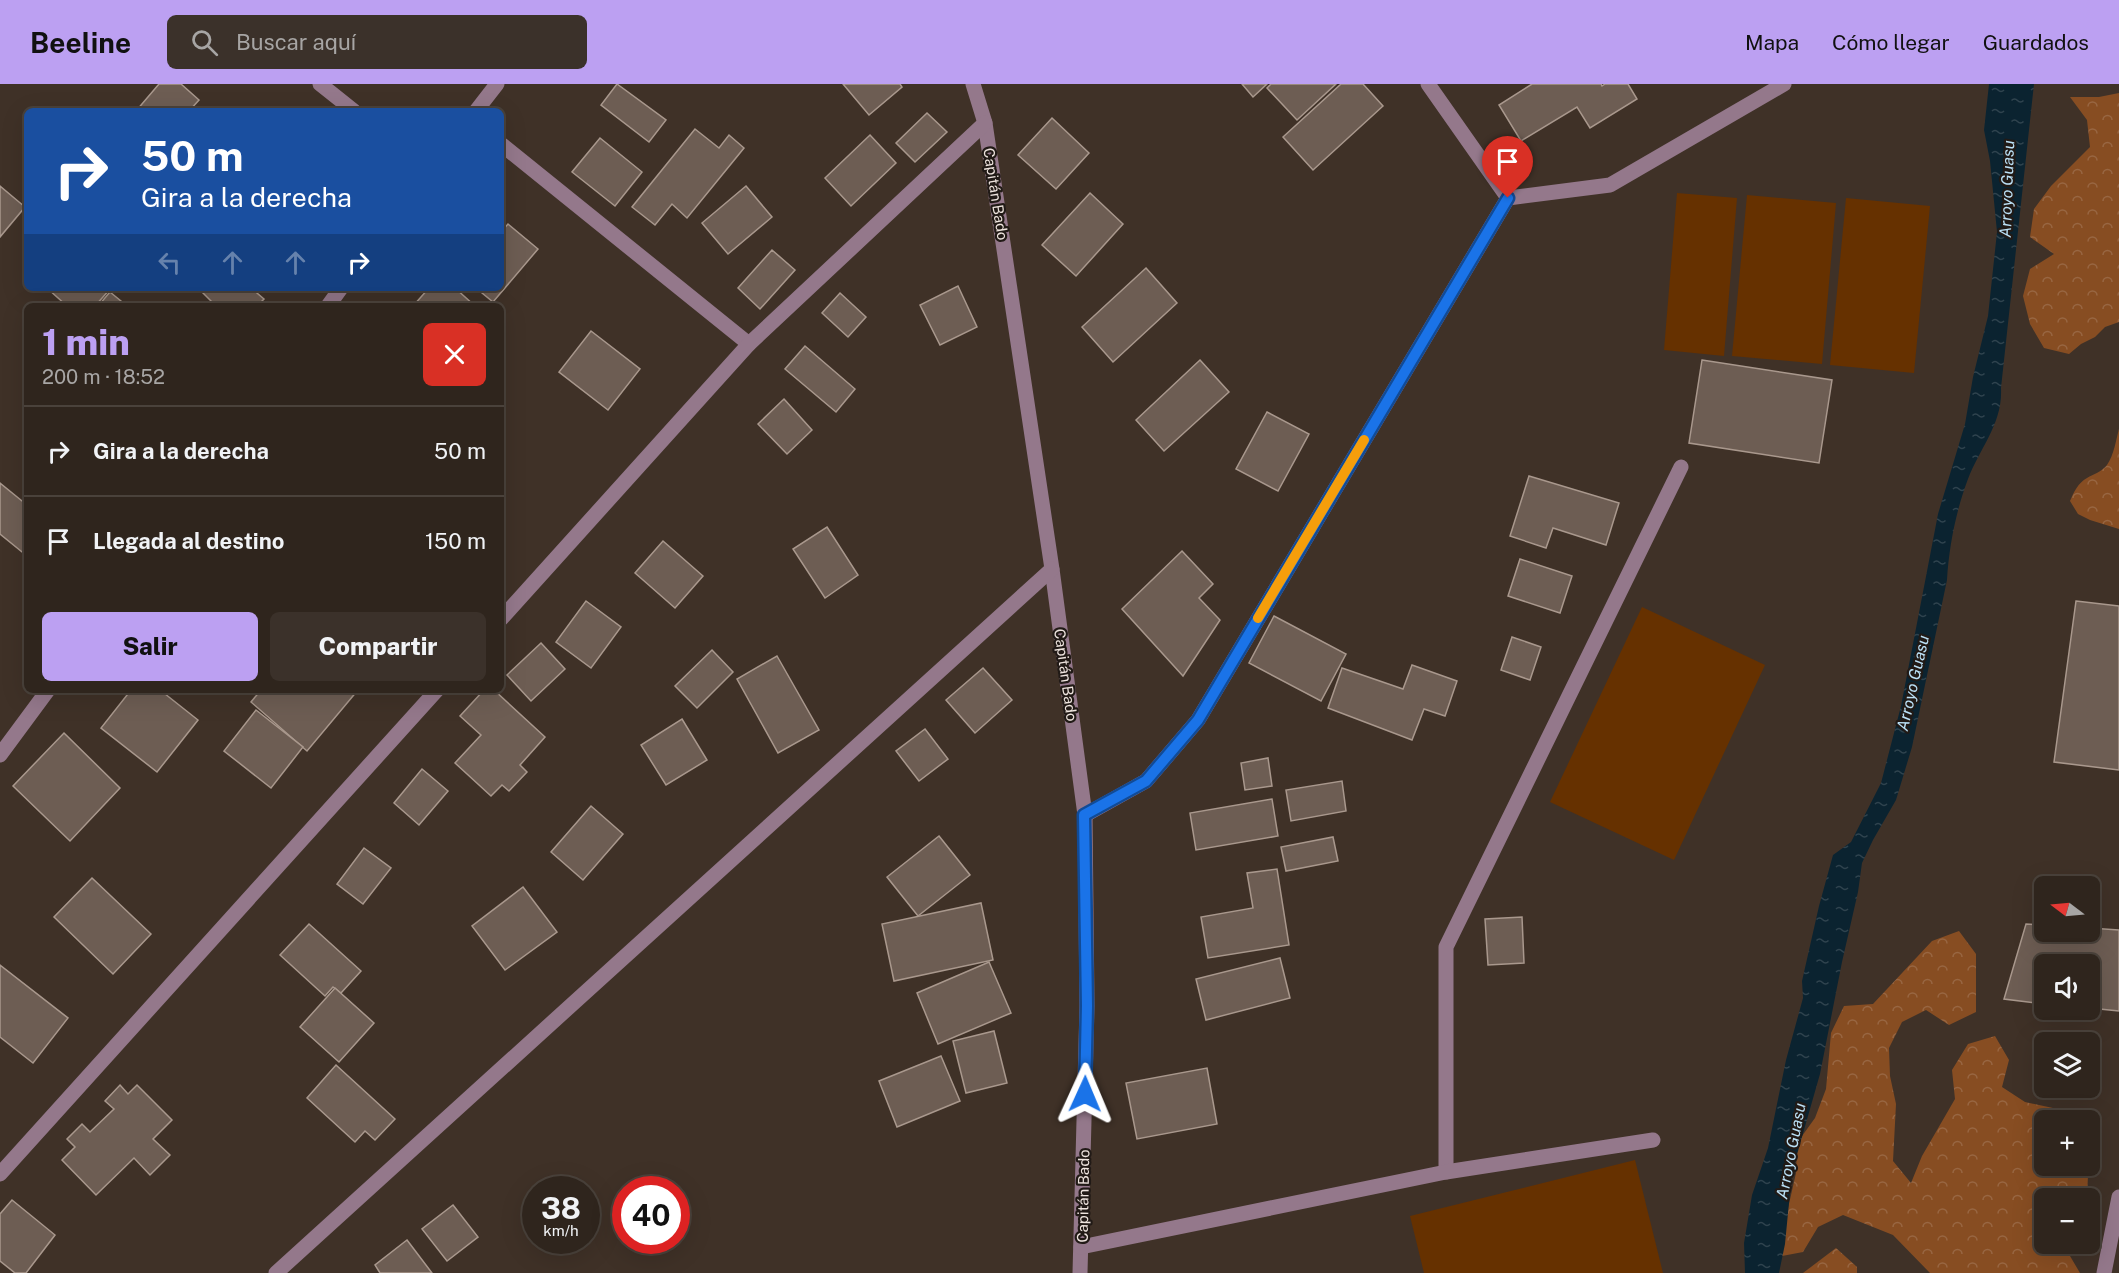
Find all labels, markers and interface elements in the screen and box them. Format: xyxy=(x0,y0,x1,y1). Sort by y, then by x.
search box xyxy=(167,15,587,69)
text: Beeline xyxy=(30,26,131,59)
icon: search xyxy=(188,26,221,59)
text: Buscar aquí xyxy=(236,29,356,55)
text: Mapa xyxy=(1745,30,1799,55)
text: Cómo llegar xyxy=(1832,30,1950,55)
text: Guardados xyxy=(1983,30,2089,55)
text: 50 m xyxy=(141,131,244,180)
icon: right xyxy=(42,132,120,210)
pin xyxy=(1482,136,1533,198)
water label: Arroyo Guasu xyxy=(1996,140,2018,238)
icon: arrive xyxy=(1491,145,1524,178)
street label: Capitán Bado xyxy=(980,147,1012,241)
text: Gira a la derecha xyxy=(141,181,352,213)
icon: left xyxy=(153,246,186,279)
icon: ahead xyxy=(216,246,249,279)
icon: ahead xyxy=(279,246,312,279)
icon: right xyxy=(342,246,375,279)
text: 1 min xyxy=(42,321,130,363)
button: close xyxy=(423,323,486,386)
text: 200 m · 18:52 xyxy=(42,365,165,389)
icon: right xyxy=(42,435,75,468)
text: Gira a la derecha xyxy=(93,438,269,464)
text: 50 m xyxy=(434,438,486,464)
icon: arrive xyxy=(42,525,75,558)
text: Llegada al destino xyxy=(93,528,284,554)
text: 150 m xyxy=(425,528,486,554)
button: Salir xyxy=(42,612,258,681)
button: Compartir xyxy=(270,612,486,681)
street label: Capitán Bado xyxy=(1051,628,1081,722)
water label: Arroyo Guasu xyxy=(1893,633,1933,733)
north arrow xyxy=(2034,876,2100,942)
map controls xyxy=(2034,876,2100,1254)
button: sound xyxy=(2034,954,2100,1020)
button: layers xyxy=(2034,1032,2100,1098)
position arrow xyxy=(1053,1062,1117,1126)
water label: Arroyo Guasu xyxy=(1772,1101,1810,1201)
button: + xyxy=(2034,1110,2100,1176)
street label: Capitán Bado xyxy=(1074,1149,1092,1243)
speed limit sign: 40 xyxy=(612,1176,690,1254)
button: − xyxy=(2034,1188,2100,1254)
text: 38 xyxy=(541,1190,581,1226)
text: km/h xyxy=(543,1222,579,1239)

